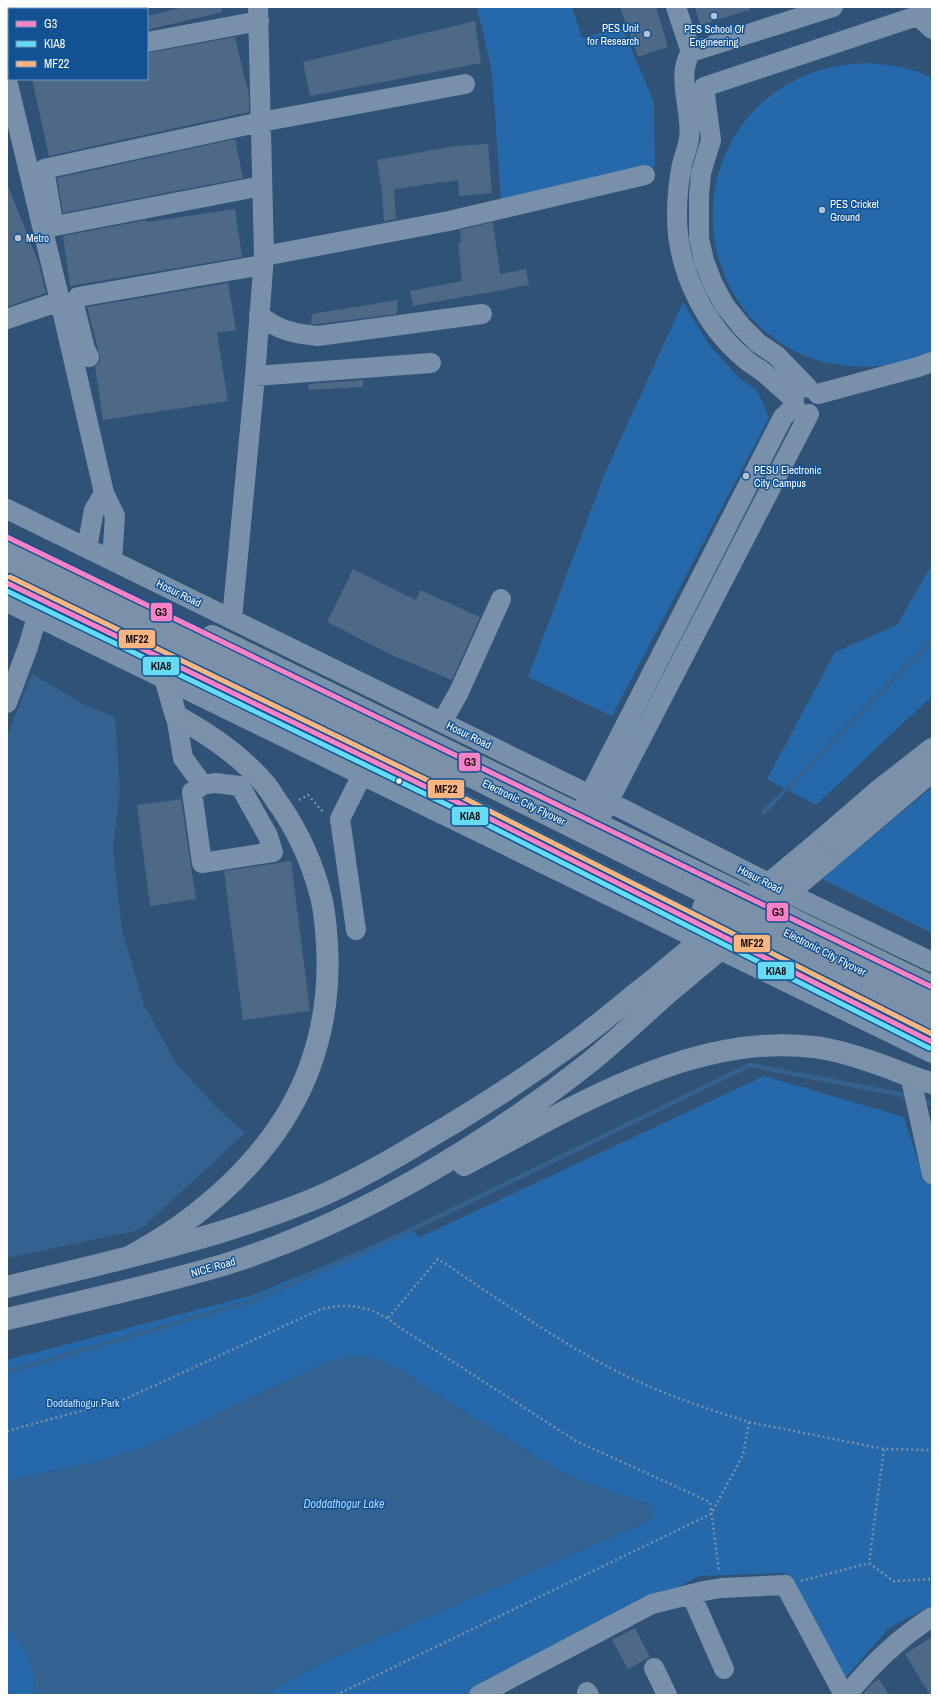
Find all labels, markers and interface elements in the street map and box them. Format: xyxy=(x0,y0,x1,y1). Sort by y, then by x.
legend xyxy=(8,8,148,80)
marker: PES School Of Engineering xyxy=(709,11,719,21)
text: G3 xyxy=(44,16,57,32)
place label: PES Unit for Research xyxy=(587,21,639,48)
place label: PES School Of Engineering xyxy=(684,22,745,49)
marker: PES Unit for Research xyxy=(642,29,652,39)
text: KIA8 xyxy=(44,36,65,52)
text: MF22 xyxy=(44,56,69,72)
place label: PES Cricket Ground xyxy=(830,197,880,224)
marker: PES Cricket Ground xyxy=(817,205,827,215)
place label: Metro xyxy=(26,231,49,245)
marker: Metro xyxy=(13,233,23,243)
place label: PESU Electronic City Campus xyxy=(754,463,822,490)
marker: PESU Electronic City Campus xyxy=(741,471,751,481)
street label: Hosur Road xyxy=(154,576,204,610)
line badge: G3 xyxy=(150,602,173,622)
text: G3 xyxy=(155,605,167,619)
line badge: MF22 xyxy=(118,629,156,649)
text: MF22 xyxy=(125,632,149,646)
line badge: KIA8 xyxy=(142,656,180,676)
text: KIA8 xyxy=(151,659,171,673)
street label: Hosur Road xyxy=(444,718,494,752)
line badge: G3 xyxy=(458,752,481,772)
text: G3 xyxy=(464,755,476,769)
unlabelled marker xyxy=(394,776,404,786)
street label: Electronic City Flyover xyxy=(480,776,568,828)
line badge: MF22 xyxy=(427,779,465,799)
text: MF22 xyxy=(434,782,458,796)
line badge: KIA8 xyxy=(451,806,489,826)
text: KIA8 xyxy=(460,809,480,823)
street label: Hosur Road xyxy=(735,862,785,896)
line badge: G3 xyxy=(766,902,789,922)
text: G3 xyxy=(772,905,784,919)
street label: Electronic City Flyover xyxy=(781,925,869,979)
line badge: MF22 xyxy=(733,934,771,953)
text: MF22 xyxy=(740,936,764,950)
line badge: KIA8 xyxy=(757,961,795,980)
text: KIA8 xyxy=(766,964,786,978)
street label: NICE Road xyxy=(189,1254,237,1280)
park label: Doddathogur Park xyxy=(46,1396,120,1410)
water label: Doddathogur Lake xyxy=(304,1496,385,1512)

